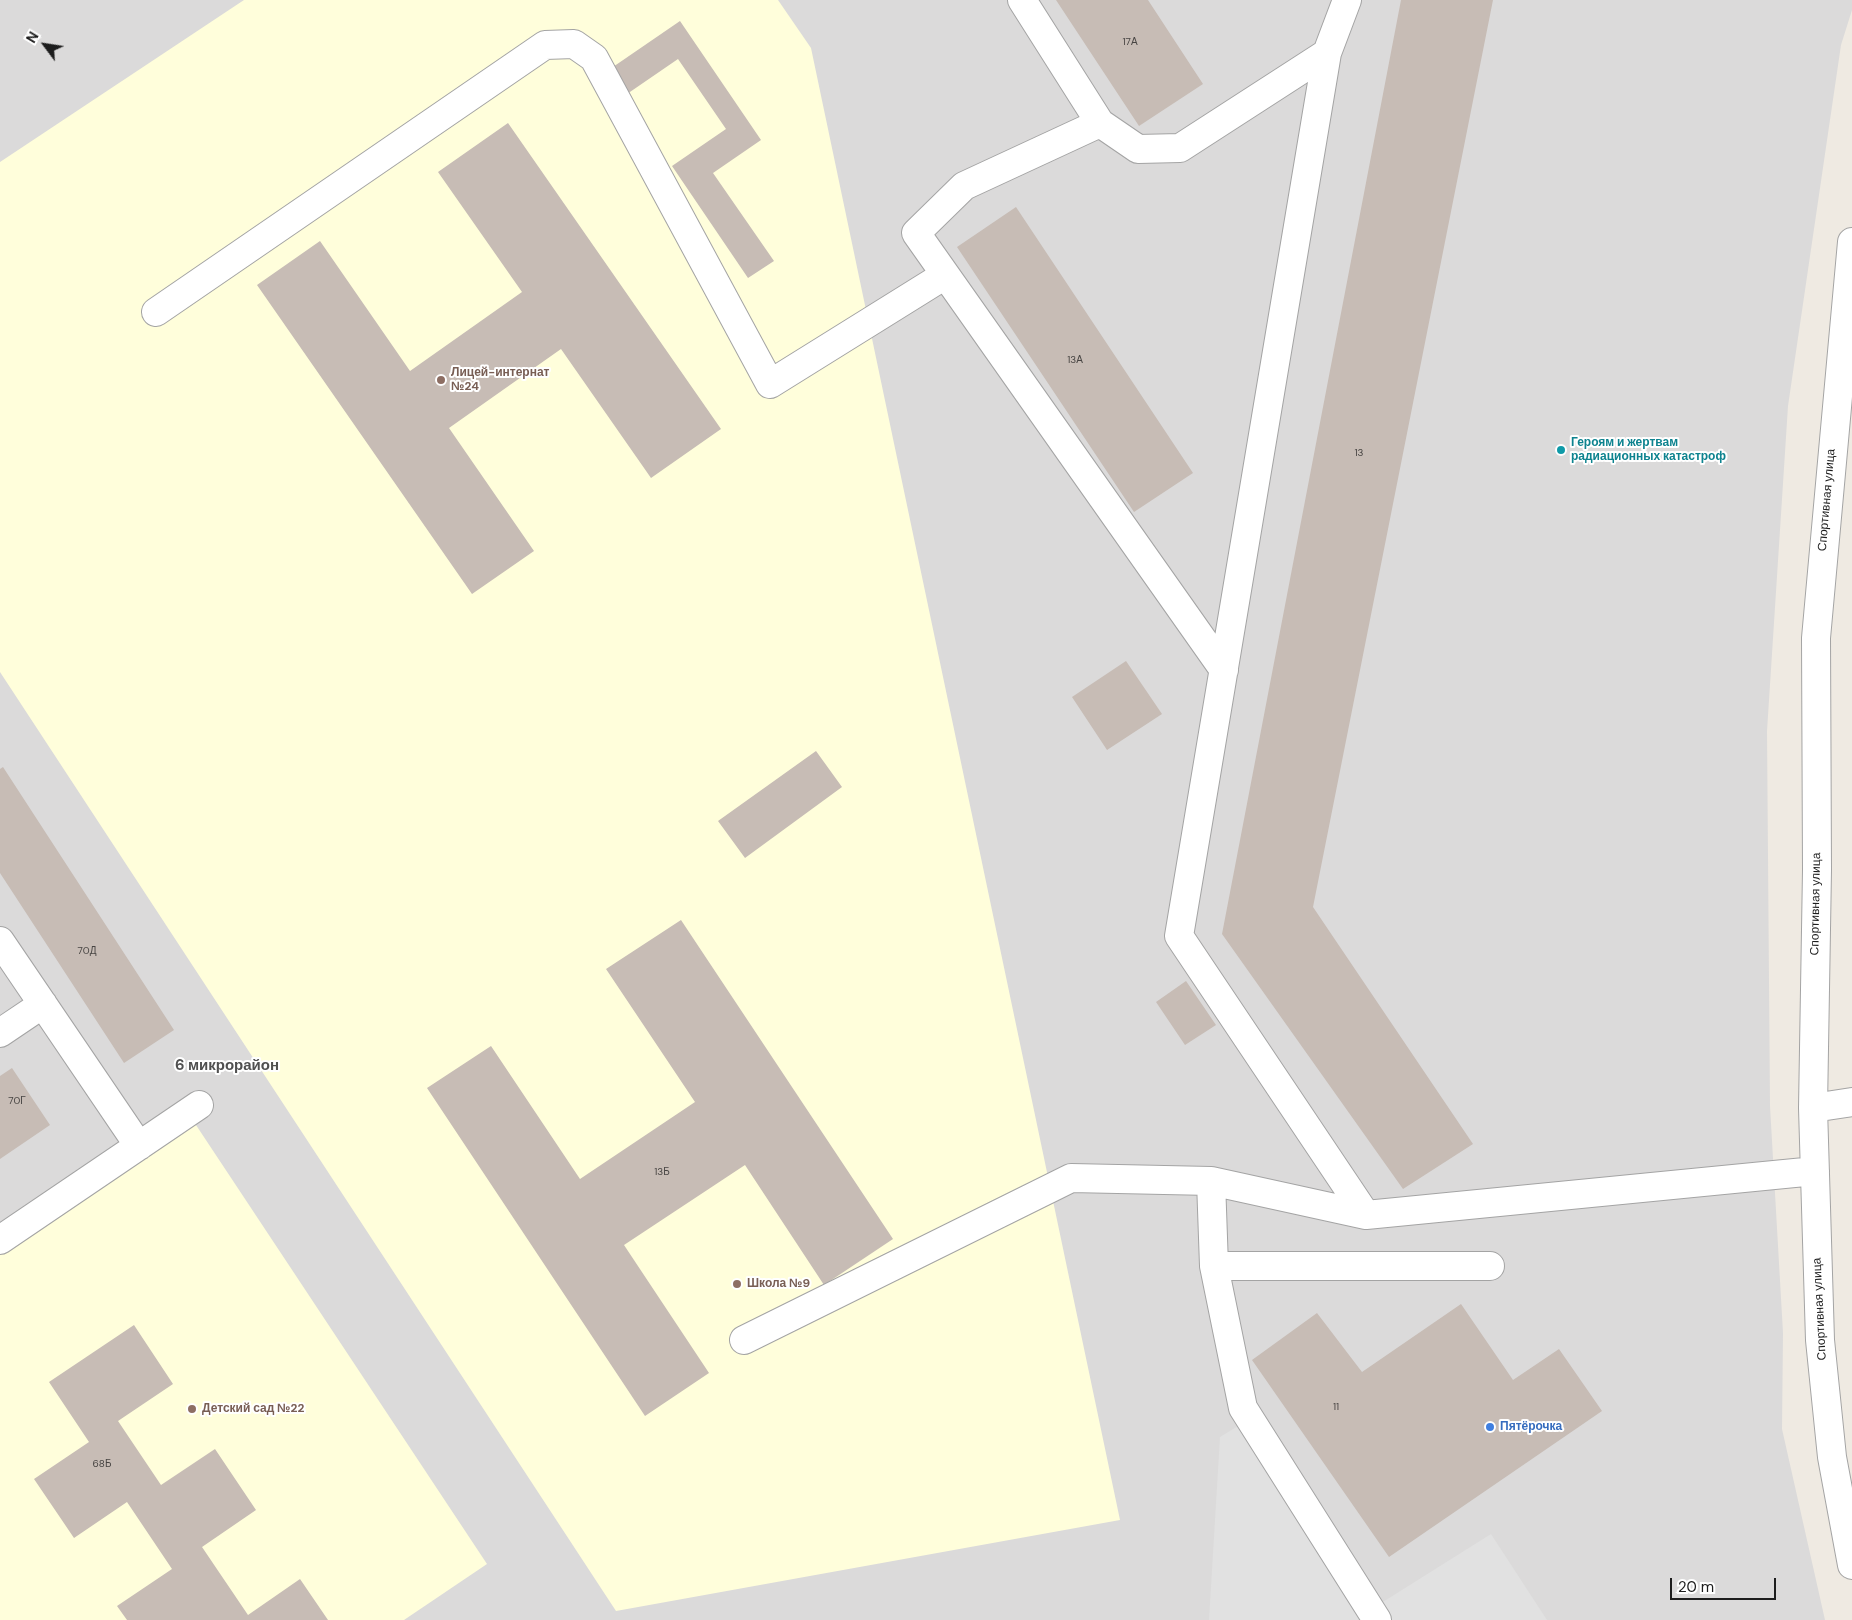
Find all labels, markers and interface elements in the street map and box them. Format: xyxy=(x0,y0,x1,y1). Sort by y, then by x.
north arrow xyxy=(20,20,70,70)
text: N xyxy=(22,28,42,46)
house number: 17А xyxy=(1122,36,1138,48)
house number: 13А xyxy=(1067,354,1083,366)
place label: Лицей-интернат №24 xyxy=(451,366,549,394)
marker: Лицей-интернат №24 xyxy=(435,374,447,386)
place label: Героям и жертвам радиационных катастроф xyxy=(1571,436,1726,464)
marker: Героям и жертвам радиационных катастроф xyxy=(1555,444,1567,456)
house number: 13 xyxy=(1354,447,1364,459)
street label: Спортивная улица xyxy=(1815,448,1839,552)
street label: Спортивная улица xyxy=(1808,852,1824,956)
house number: 70Д xyxy=(78,945,96,957)
district label: 6 микрорайон xyxy=(175,1057,279,1075)
house number: 70Г xyxy=(8,1095,26,1107)
house number: 13Б xyxy=(654,1166,670,1178)
street label: Спортивная улица xyxy=(1810,1257,1830,1361)
place label: Школа №9 xyxy=(747,1277,810,1291)
marker: Школа №9 xyxy=(731,1278,743,1290)
house number: 11 xyxy=(1333,1401,1339,1413)
place label: Детский сад №22 xyxy=(202,1402,304,1416)
marker: Детский сад №22 xyxy=(186,1403,198,1415)
place label: Пятёрочка xyxy=(1500,1420,1562,1434)
marker: Пятёрочка xyxy=(1484,1421,1496,1433)
house number: 68Б xyxy=(93,1458,111,1470)
scale bar xyxy=(1672,1568,1778,1600)
text: 20 m xyxy=(1678,1577,1714,1597)

